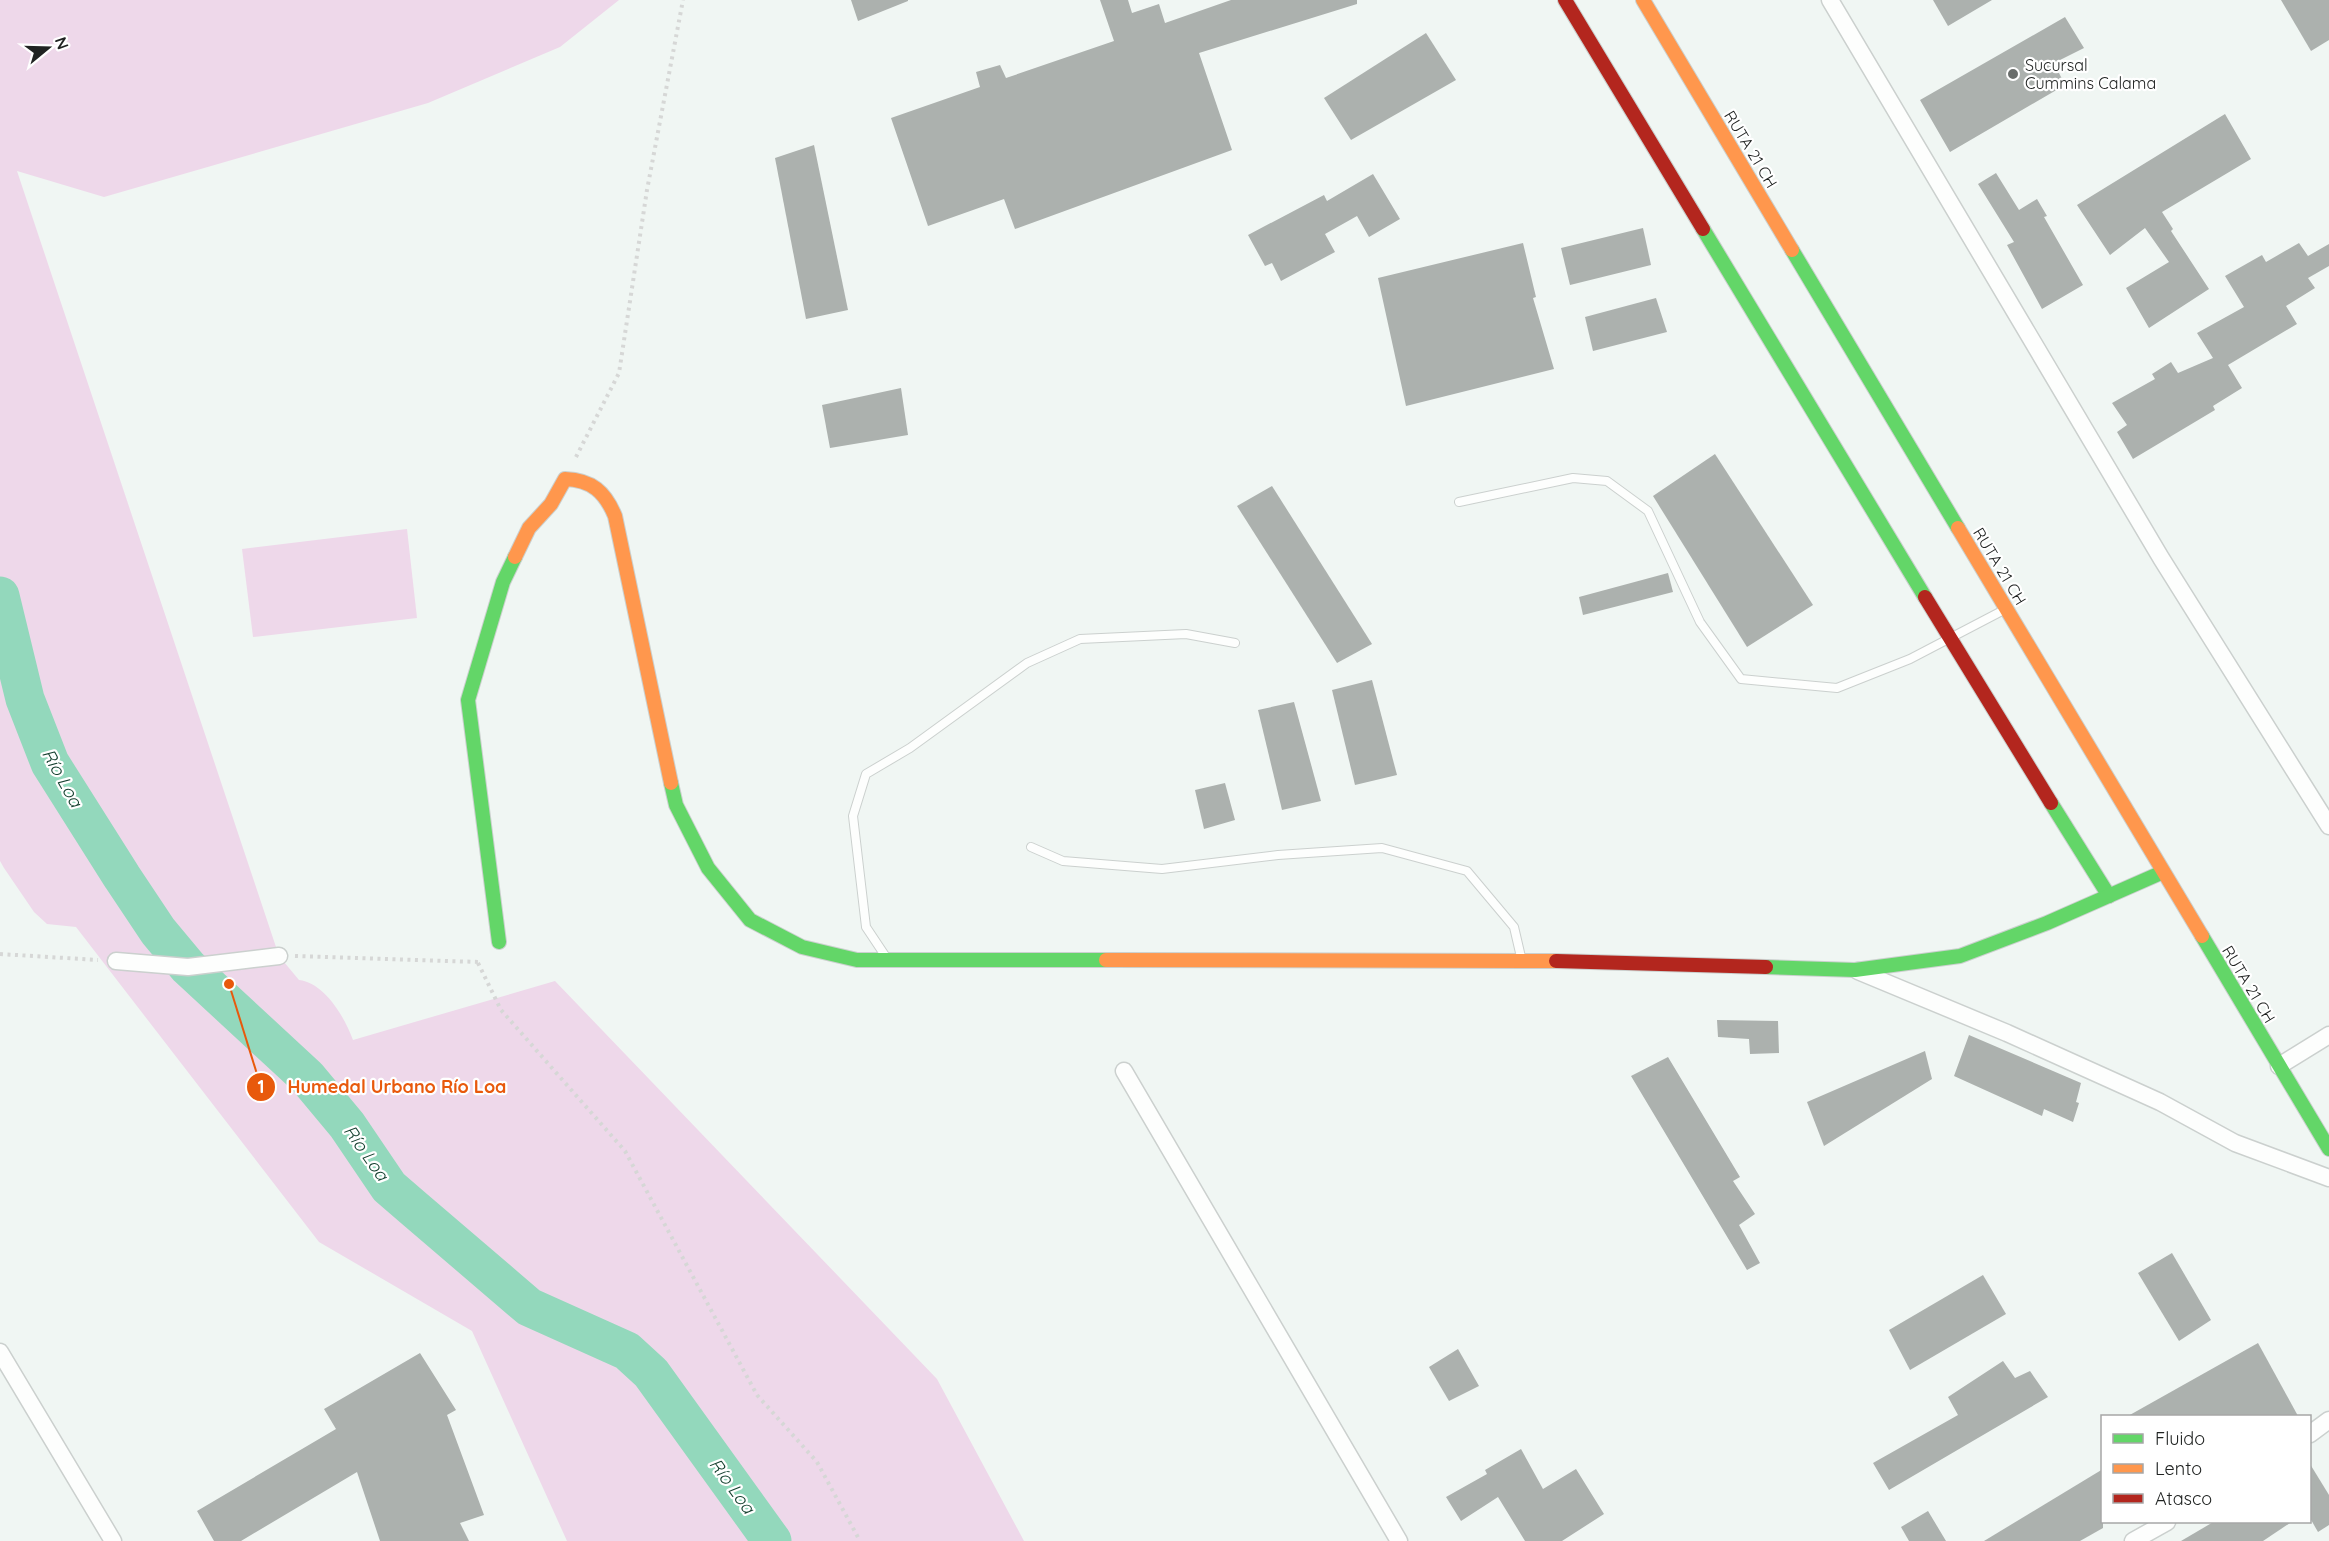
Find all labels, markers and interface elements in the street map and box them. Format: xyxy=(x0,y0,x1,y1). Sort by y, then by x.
north arrow xyxy=(18,18,78,78)
text: N xyxy=(51,34,74,52)
place label: Sucursal Cummins Calama xyxy=(2025,55,2156,93)
marker: Sucursal Cummins Calama xyxy=(2006,67,2020,81)
street label: RUTA 21 CH xyxy=(1720,107,1782,191)
street label: RUTA 21 CH xyxy=(1969,524,2031,608)
water label: Río Loa xyxy=(37,745,88,812)
street label: RUTA 21 CH xyxy=(2218,942,2280,1026)
callout: Humedal Urbano Río Loa xyxy=(246,1069,518,1105)
text: 1 xyxy=(257,1075,265,1098)
text: Humedal Urbano Río Loa xyxy=(288,1075,506,1098)
water label: Río Loa xyxy=(339,1120,395,1186)
legend xyxy=(2101,1415,2311,1523)
text: Fluido xyxy=(2155,1427,2205,1450)
water label: Río Loa xyxy=(705,1453,761,1519)
text: Lento xyxy=(2155,1457,2202,1480)
text: Atasco xyxy=(2155,1487,2212,1510)

